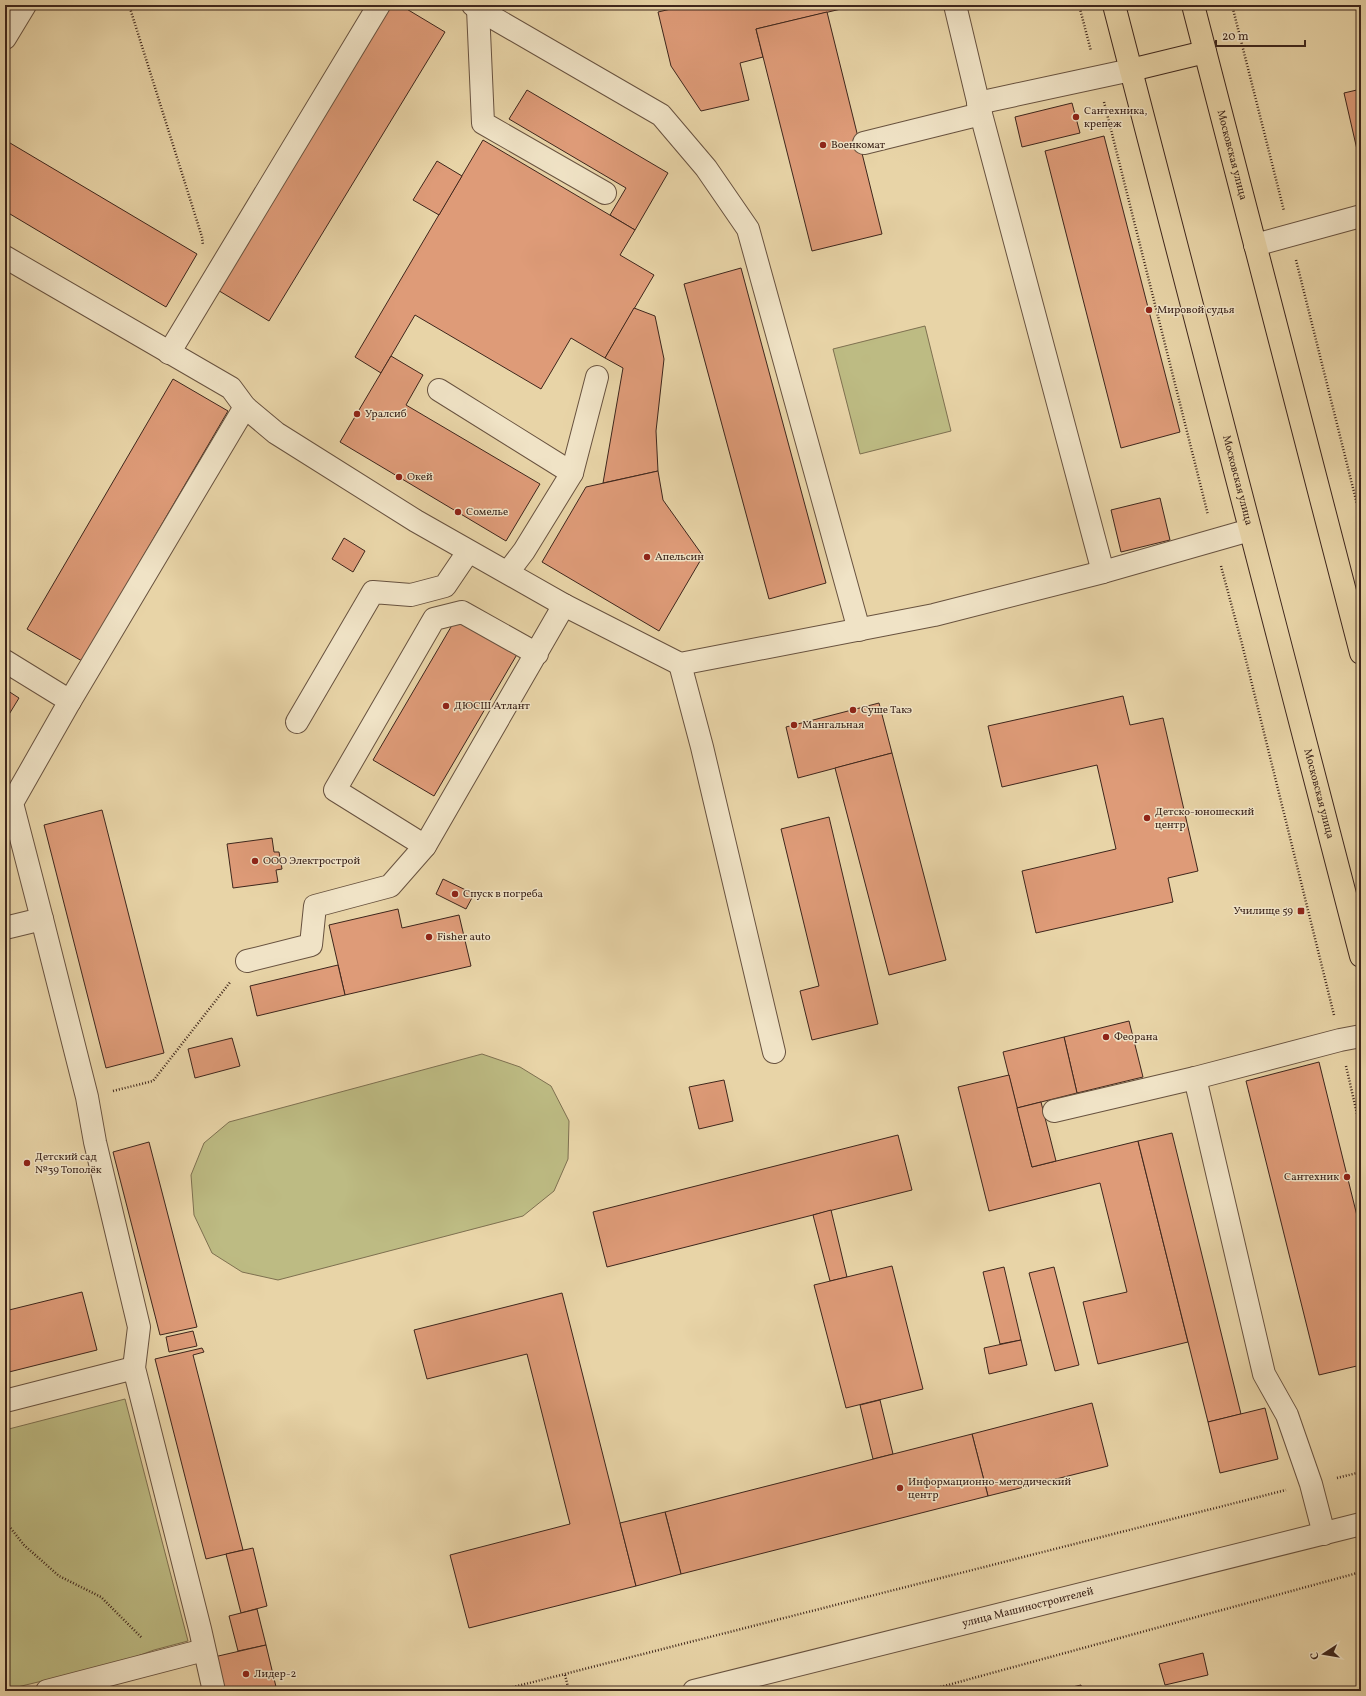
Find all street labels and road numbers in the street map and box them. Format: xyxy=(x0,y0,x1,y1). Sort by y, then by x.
street label: Московская улица xyxy=(1213,108,1251,202)
street label: Московская улица xyxy=(1219,434,1256,527)
street label: Московская улица xyxy=(1300,747,1338,841)
street label: улица Машиностроителей xyxy=(960,1584,1095,1631)

